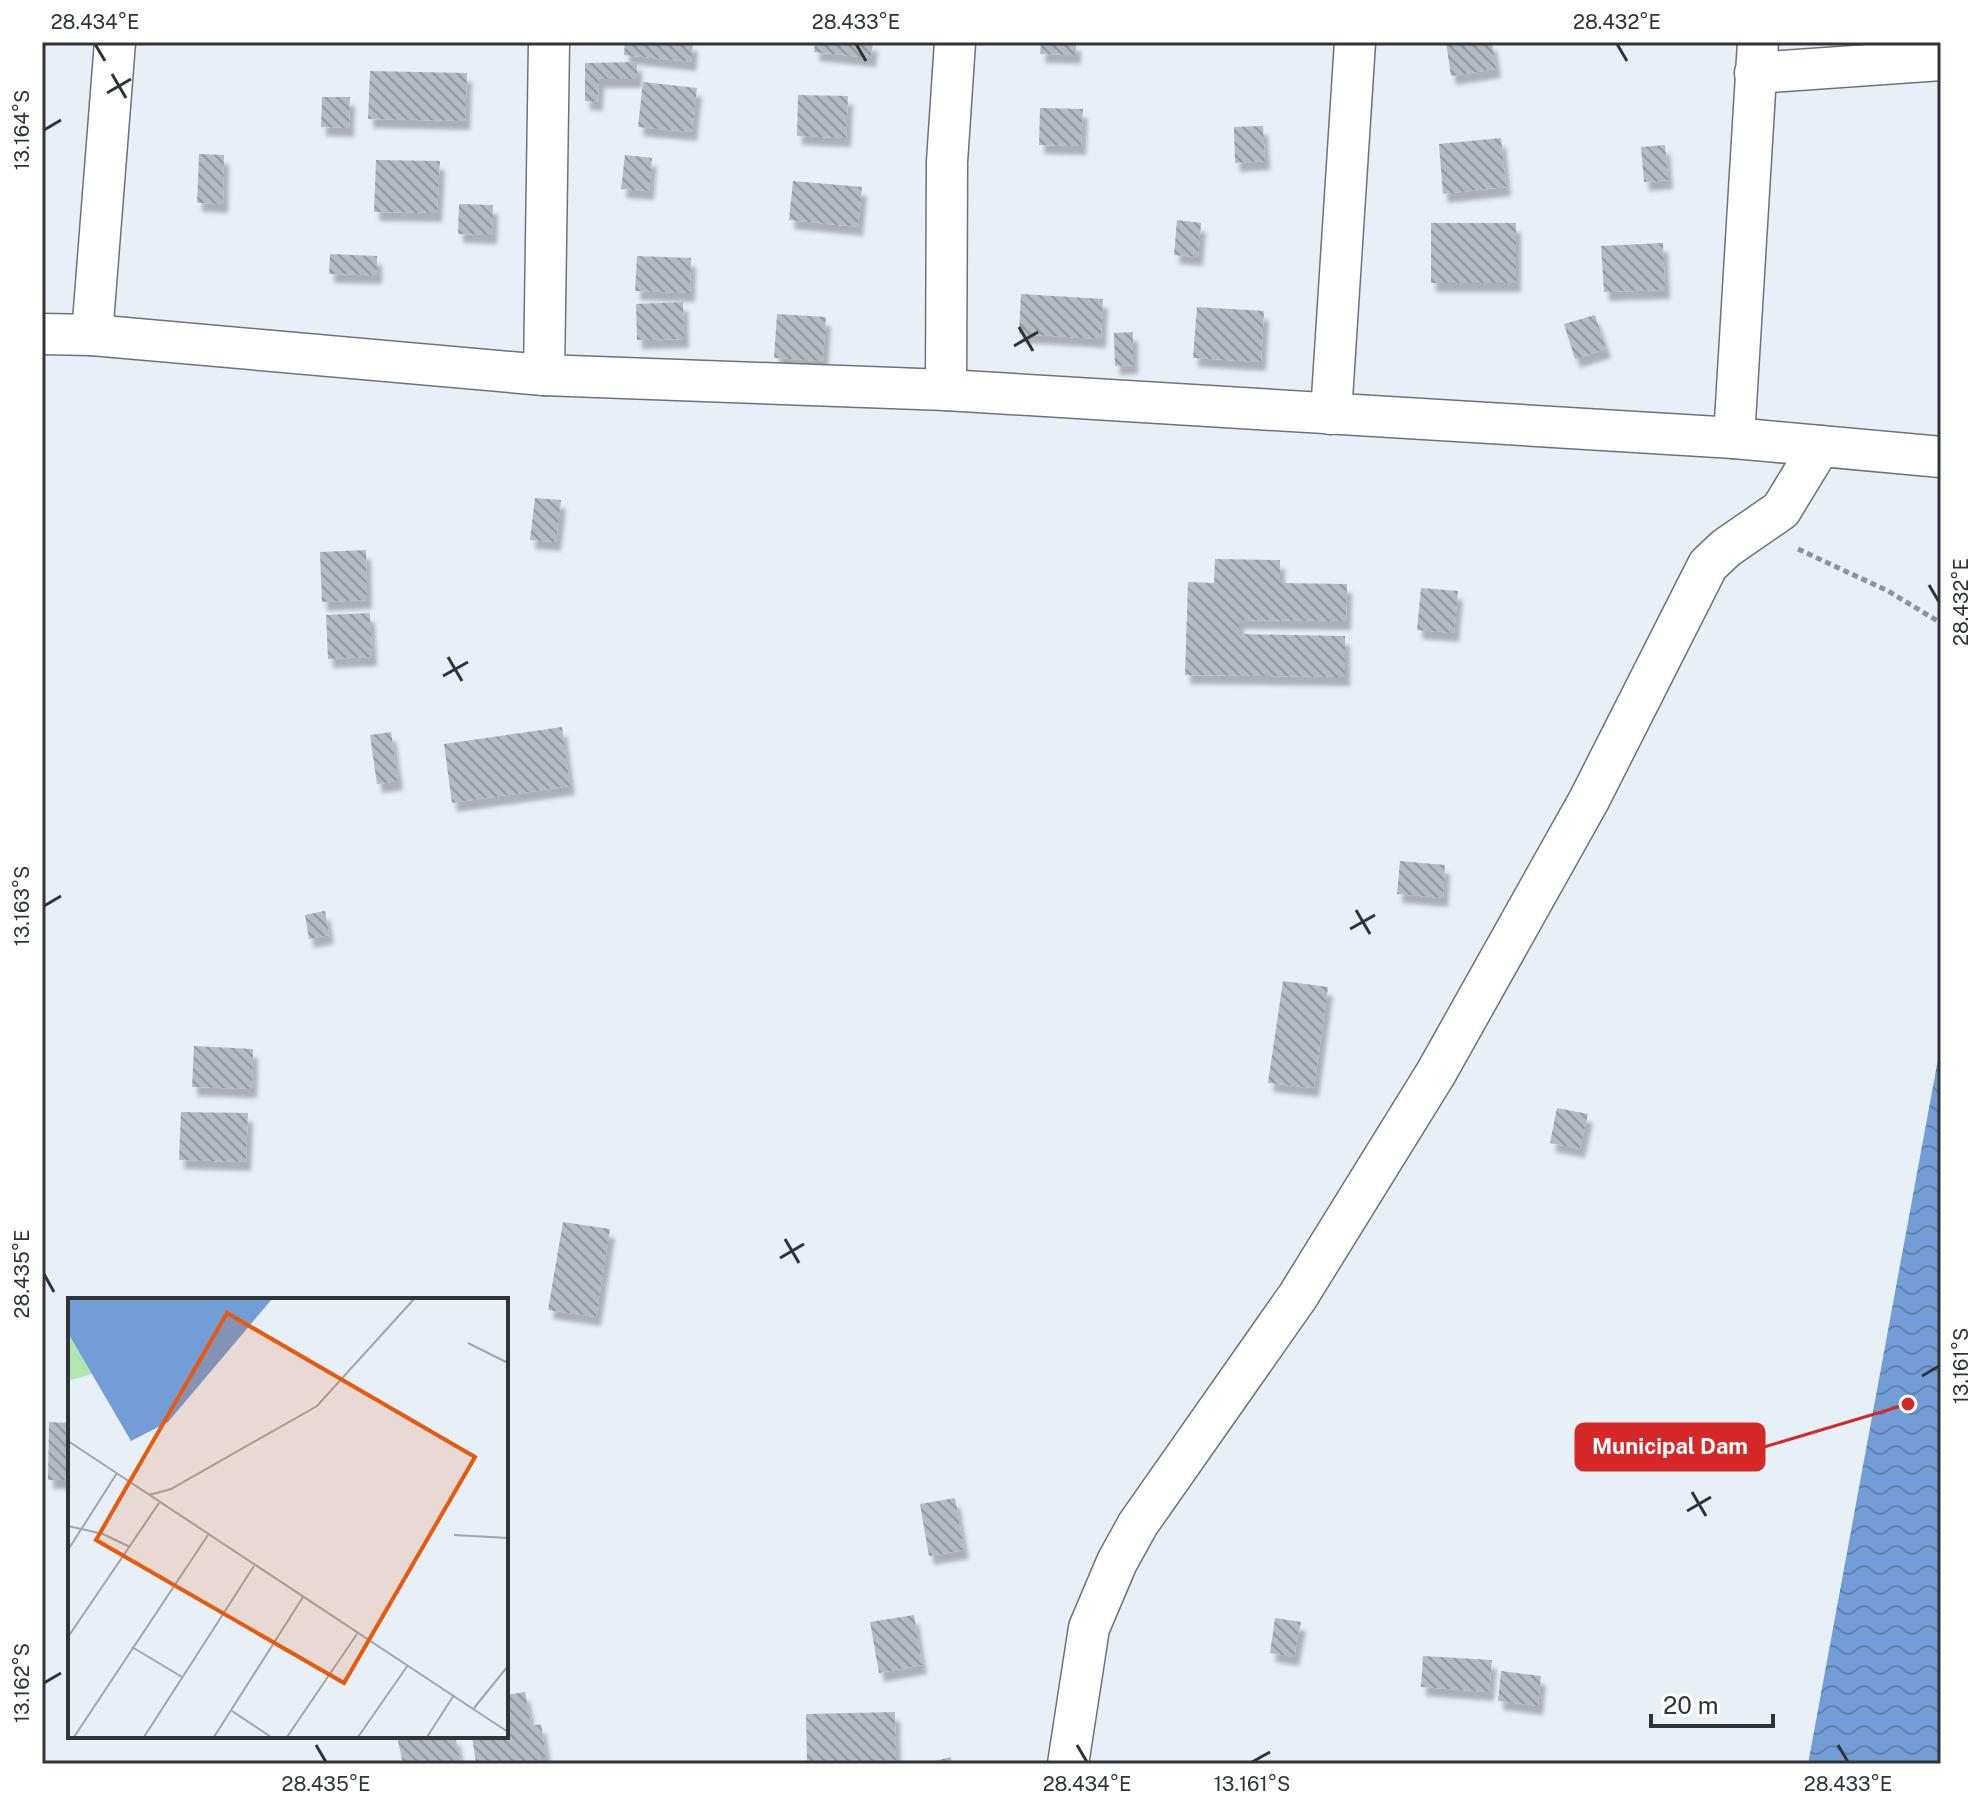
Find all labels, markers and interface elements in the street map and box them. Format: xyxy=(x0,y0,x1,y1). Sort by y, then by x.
text: 28.434°E xyxy=(51,10,139,34)
text: 28.433°E xyxy=(812,10,900,34)
text: 28.432°E xyxy=(1573,10,1661,34)
text: 13.164°S xyxy=(10,89,34,171)
text: 28.432°E xyxy=(1949,558,1973,646)
text: 13.163°S xyxy=(10,866,34,946)
text: 28.435°E xyxy=(10,1230,34,1318)
inset map xyxy=(68,1298,508,1738)
text: 13.161°S xyxy=(1949,1328,1973,1404)
callout: Municipal Dam xyxy=(1576,1424,1764,1470)
text: Municipal Dam xyxy=(1592,1433,1748,1459)
text: 13.162°S xyxy=(10,1643,34,1723)
scale bar xyxy=(1651,1678,1773,1728)
text: 20 m xyxy=(1663,1691,1719,1719)
text: 28.435°E xyxy=(282,1772,370,1796)
text: 28.434°E xyxy=(1043,1772,1131,1796)
text: 13.161°S xyxy=(1214,1772,1290,1796)
text: 28.433°E xyxy=(1804,1772,1892,1796)

